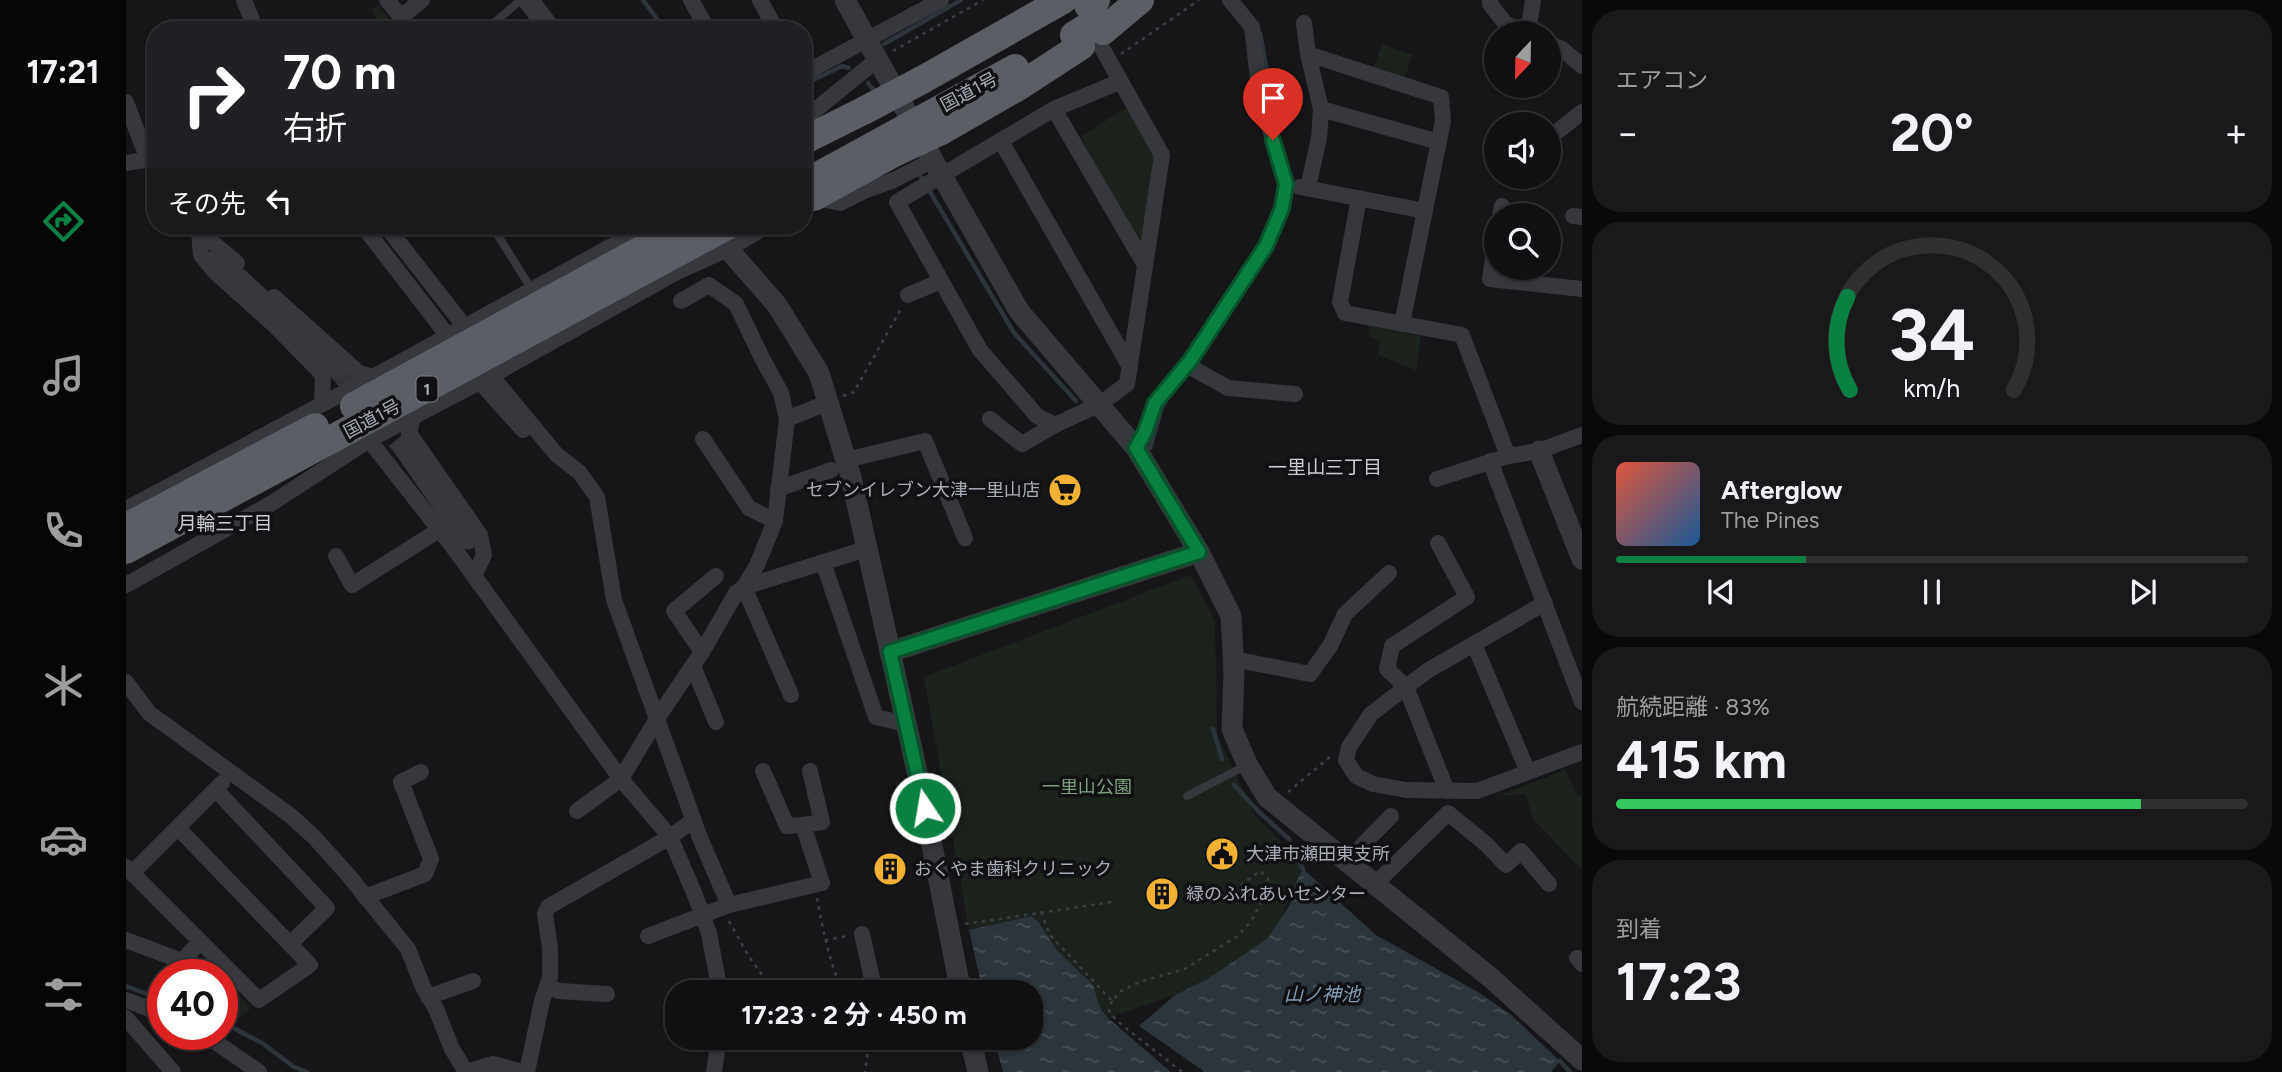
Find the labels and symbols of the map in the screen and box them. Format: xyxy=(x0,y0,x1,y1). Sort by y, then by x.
north arrow xyxy=(1484,21,1561,98)
street label: 国道1号 xyxy=(937,68,1001,116)
pin xyxy=(1243,68,1303,140)
road number: 1 xyxy=(416,376,438,402)
street label: 国道1号 xyxy=(340,395,404,443)
district label: 一里山三丁目 xyxy=(1268,456,1382,479)
supermarket icon: セブンイレブン大津一里山店 xyxy=(1046,471,1084,509)
place label: セブンイレブン大津一里山店 xyxy=(806,479,1040,501)
district label: 月輪三丁目 xyxy=(177,512,273,535)
position arrow xyxy=(888,771,962,845)
park label: 一里山公園 xyxy=(1042,776,1132,798)
public building icon: 大津市瀬田東支所 xyxy=(1203,835,1241,873)
place label: 大津市瀬田東支所 xyxy=(1246,843,1390,865)
building icon: おくやま歯科クリニック xyxy=(871,850,909,888)
place label: おくやま歯科クリニック xyxy=(914,858,1112,880)
building icon: 緑のふれあいセンター xyxy=(1143,875,1181,913)
place label: 緑のふれあいセンター xyxy=(1186,883,1366,905)
speed limit sign: 40 xyxy=(147,959,238,1050)
water label: 山ノ神池 xyxy=(1284,983,1362,1006)

